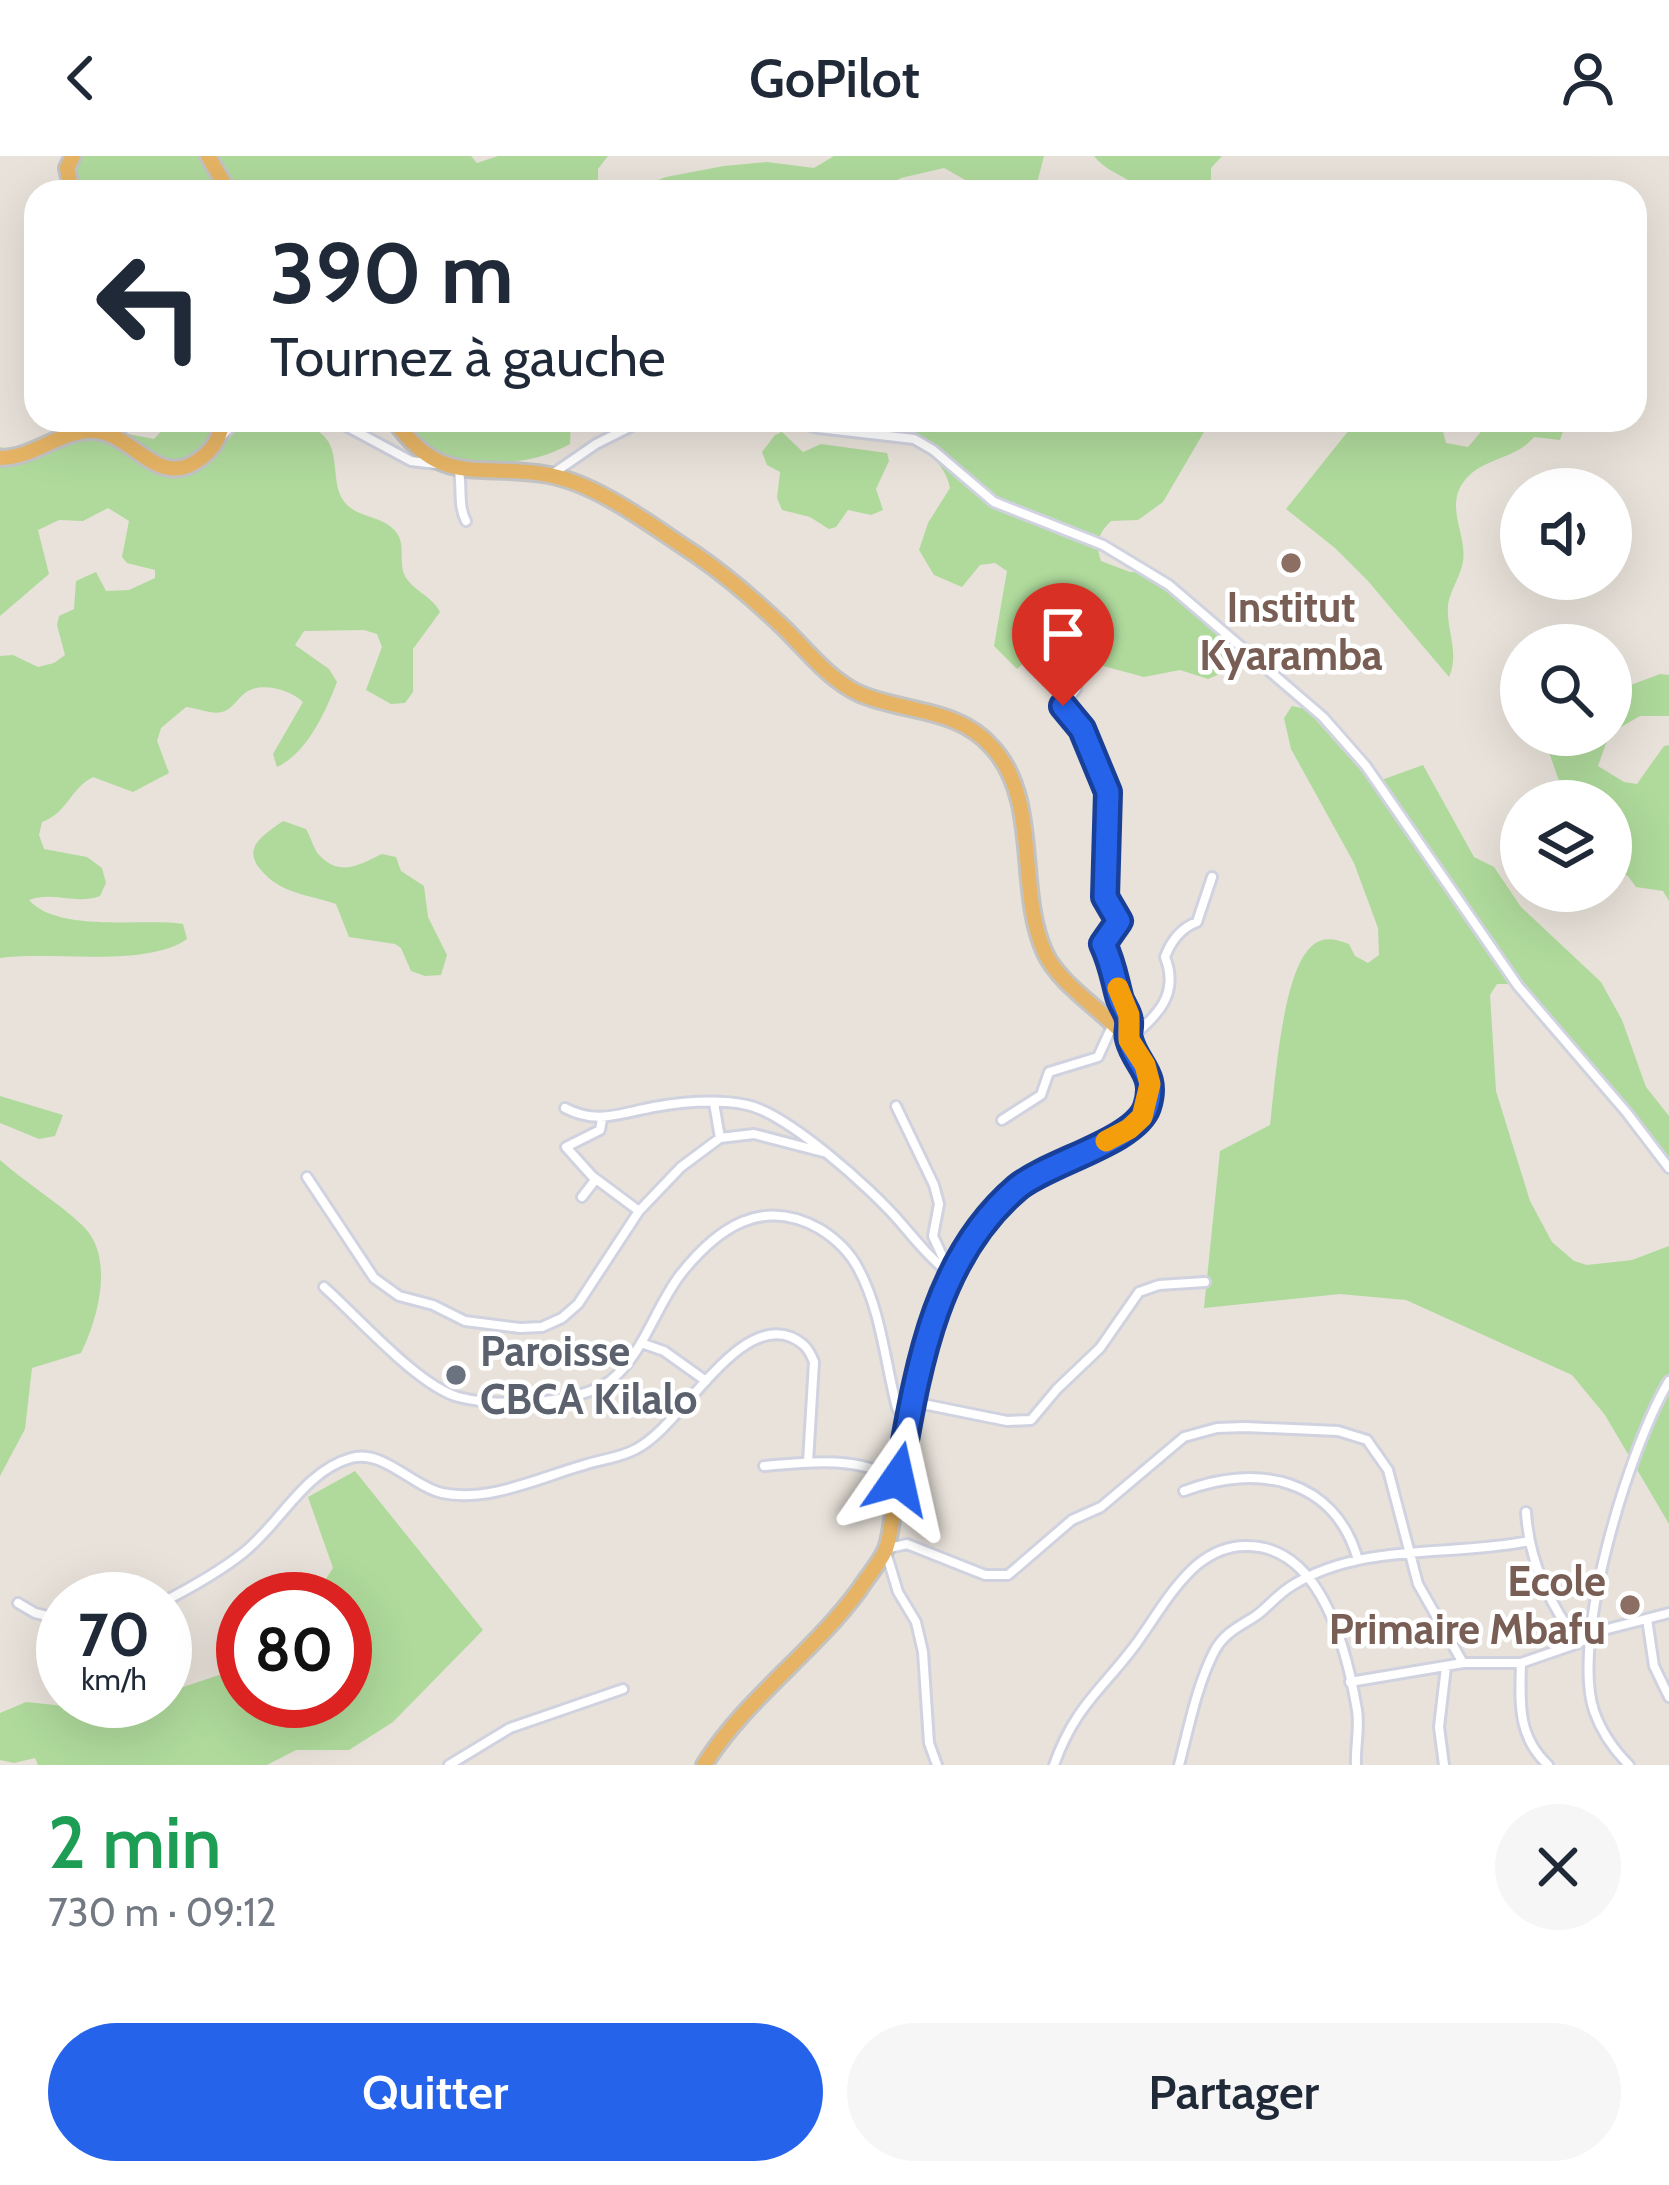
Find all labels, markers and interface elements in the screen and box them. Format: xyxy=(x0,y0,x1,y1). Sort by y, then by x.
icon: back xyxy=(48,45,114,111)
text: GoPilot xyxy=(749,45,920,111)
icon: person xyxy=(1555,45,1621,111)
text: 390 m xyxy=(270,222,514,324)
icon: left xyxy=(72,228,228,384)
text: Tournez à gauche xyxy=(270,324,666,390)
map controls xyxy=(1500,468,1632,912)
button: sound xyxy=(1500,468,1632,600)
marker: Institut Kyaramba xyxy=(1278,550,1304,576)
place label: Institut Kyaramba xyxy=(1199,581,1383,681)
pin xyxy=(1012,583,1114,706)
icon: arrive xyxy=(1030,601,1096,667)
button: search xyxy=(1500,624,1632,756)
button: layers xyxy=(1500,780,1632,912)
place label: Paroisse CBCA Kilalo xyxy=(480,1325,697,1425)
marker: Paroisse CBCA Kilalo xyxy=(443,1362,469,1388)
position arrow xyxy=(835,1416,961,1542)
place label: Ecole Primaire Mbafu xyxy=(1329,1555,1606,1655)
speed limit sign: 80 xyxy=(216,1572,372,1728)
marker: Ecole Primaire Mbafu xyxy=(1617,1592,1643,1618)
text: 70 xyxy=(78,1598,150,1671)
text: km/h xyxy=(81,1661,147,1698)
text: 2 min xyxy=(48,1799,221,1886)
button: close xyxy=(1495,1804,1621,1930)
text: 730 m · 09:12 xyxy=(48,1888,276,1936)
button: Quitter xyxy=(48,2023,823,2161)
button: Partager xyxy=(847,2023,1621,2161)

